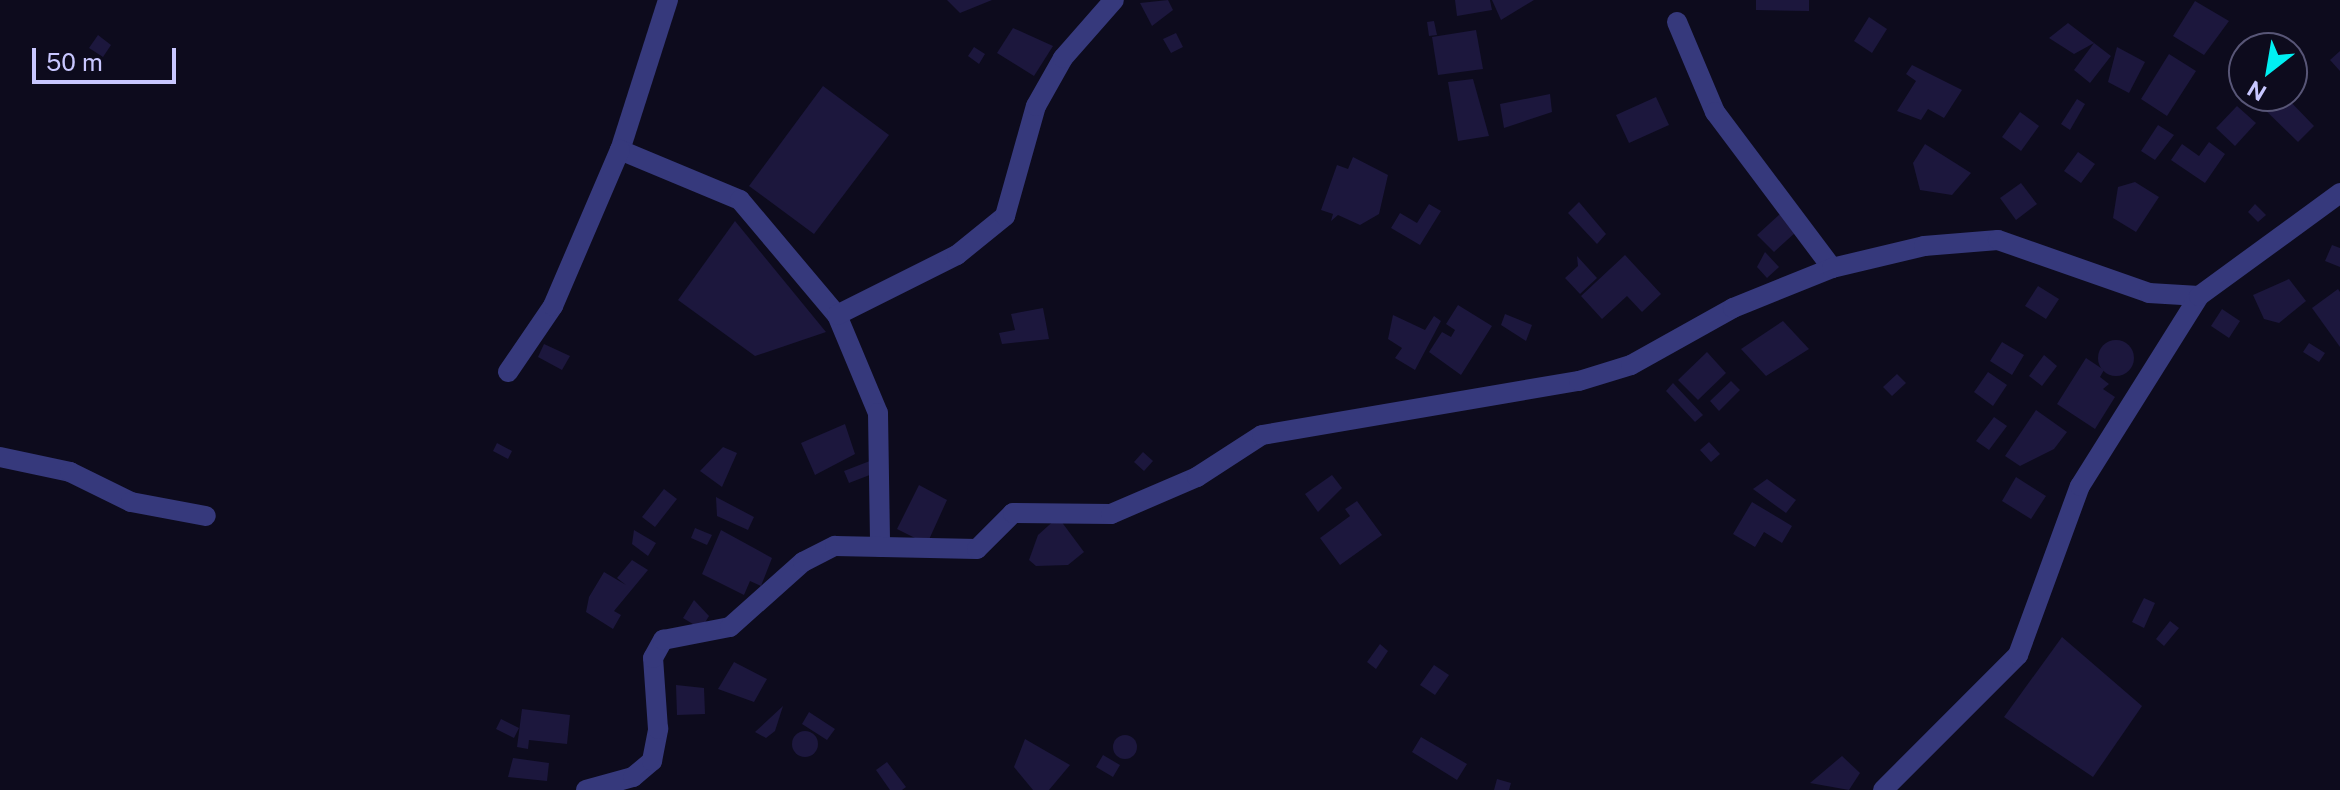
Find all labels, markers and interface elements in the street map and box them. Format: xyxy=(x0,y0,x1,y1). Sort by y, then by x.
scale bar xyxy=(36,32,180,82)
north arrow xyxy=(2228,32,2308,112)
text: 50 m xyxy=(46,48,103,76)
text: N xyxy=(2243,75,2271,106)

